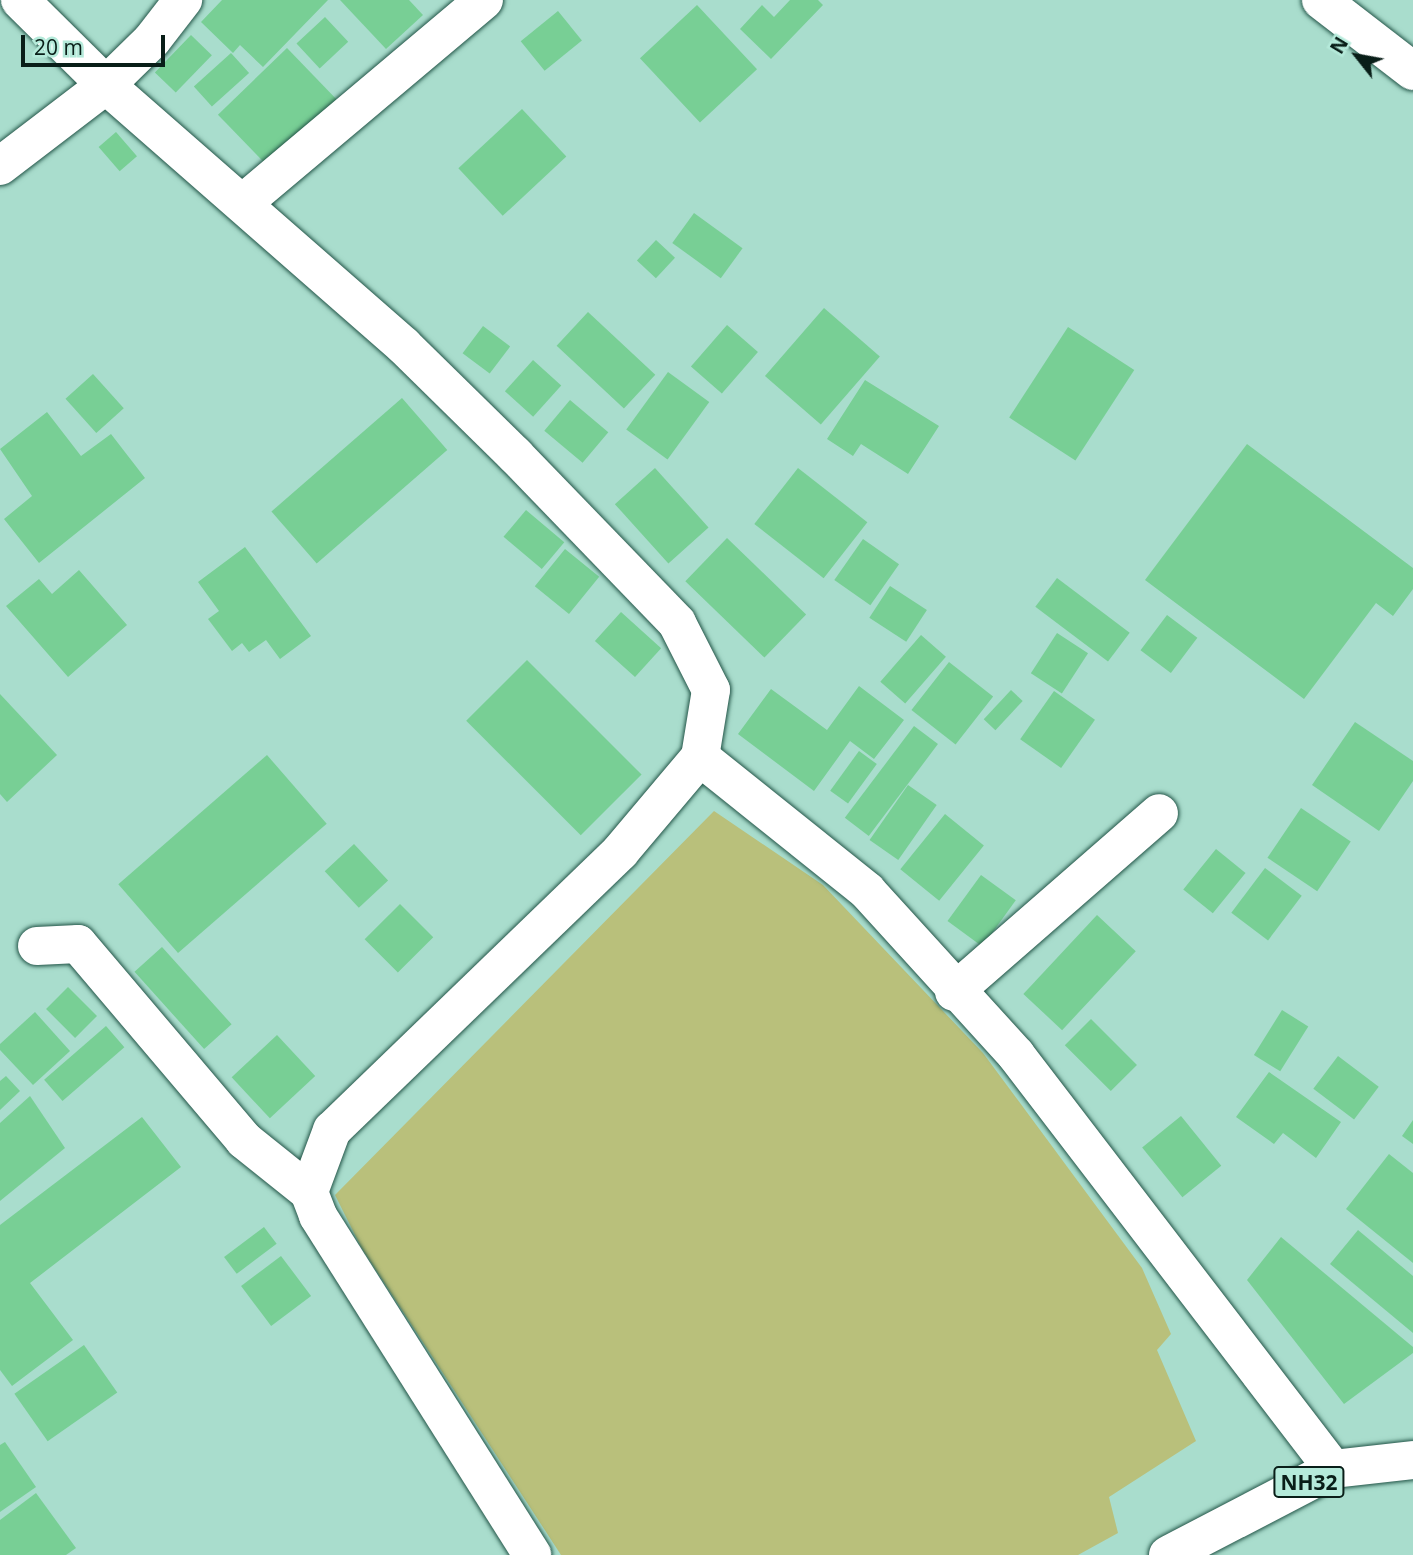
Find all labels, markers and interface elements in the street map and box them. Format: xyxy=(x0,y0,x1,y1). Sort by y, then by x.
scale bar xyxy=(24,21,168,65)
north arrow xyxy=(1322,21,1392,91)
text: N xyxy=(1324,32,1354,59)
text: 20 m xyxy=(34,33,83,61)
road number: NH32 xyxy=(1272,1464,1346,1500)

